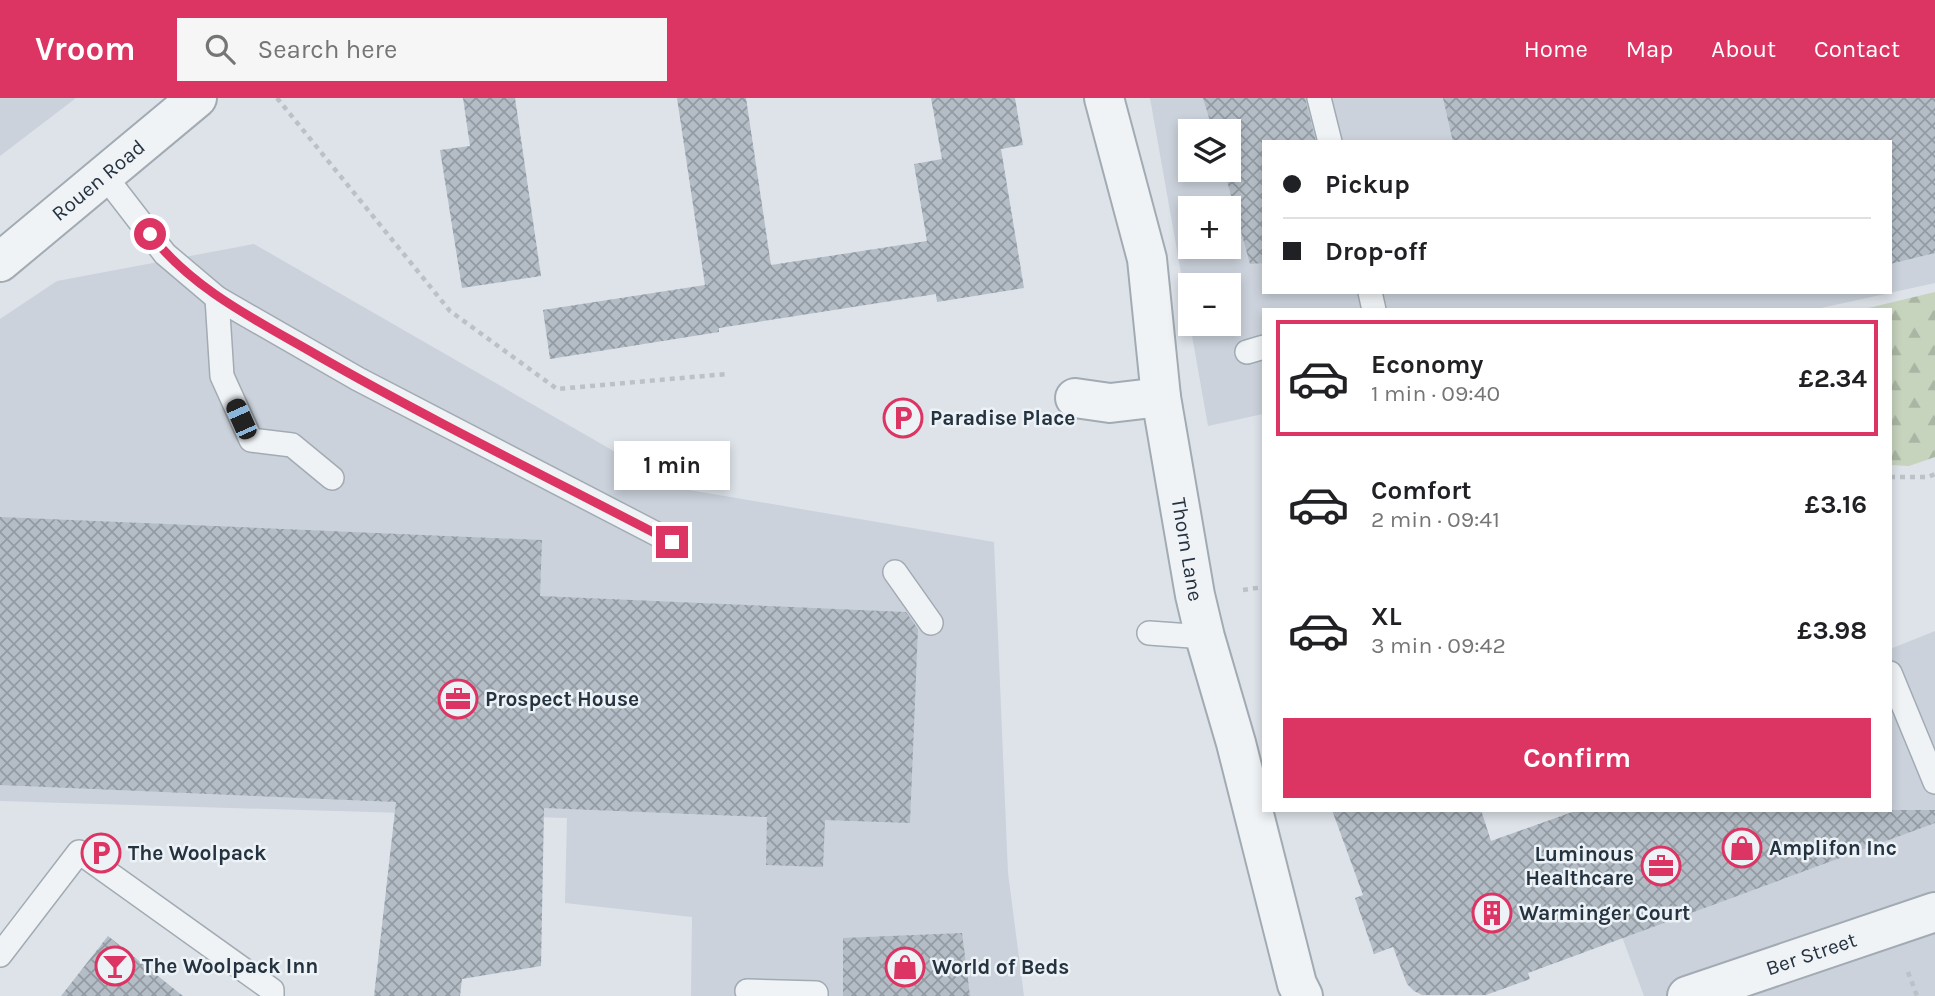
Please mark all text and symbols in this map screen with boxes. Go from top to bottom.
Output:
search box [177,18,667,81]
text: Vroom [35,30,135,68]
icon: search [201,30,239,68]
text: Search here [257,34,397,65]
text: Home [1524,35,1588,63]
text: Map [1626,35,1673,63]
text: About [1711,35,1776,63]
text: Contact [1814,35,1900,63]
map controls [1178,119,1241,336]
button: layers [1178,119,1241,182]
street label: Rouen Road [47,134,150,226]
text: Pickup [1325,169,1410,200]
button: + [1178,196,1241,259]
route start [134,218,166,250]
text: Drop-off [1325,236,1427,267]
button: − [1178,273,1241,336]
icon: car [1287,347,1350,410]
text: Economy [1371,349,1483,380]
text: £2.34 [1798,363,1867,394]
text: 1 min · 09:40 [1371,380,1500,407]
car [223,396,260,442]
parking icon: Paradise Place [882,397,924,439]
place label: Paradise Place [930,406,1075,430]
callout: 1 min [614,440,730,490]
text: 1 min [643,452,701,479]
icon: car [1287,473,1350,536]
text: Comfort [1371,475,1472,506]
text: £3.16 [1805,489,1867,520]
street label: Thorn Lane [1166,496,1208,604]
text: 2 min · 09:41 [1371,506,1500,533]
route end [656,526,688,558]
icon: car [1287,599,1350,662]
text: XL [1371,601,1402,632]
text: £3.98 [1797,615,1867,646]
text: 3 min · 09:42 [1371,632,1506,659]
office icon: Prospect House [437,678,479,720]
place label: Prospect House [485,687,639,711]
button: Confirm [1283,718,1871,798]
shop icon: Amplifon Inc [1721,827,1763,869]
parking icon: The Woolpack [80,832,122,874]
place label: Amplifon Inc [1769,836,1897,860]
place label: The Woolpack [128,841,267,865]
place label: Luminous Healthcare [1525,842,1634,890]
office icon: Luminous Healthcare [1640,845,1682,887]
building icon: Warminger Court [1471,892,1513,934]
place label: Warminger Court [1519,901,1690,925]
street label: Ber Street [1763,927,1860,980]
bar icon: The Woolpack Inn [94,945,136,987]
shop icon: World of Beds [884,946,926,988]
place label: The Woolpack Inn [142,954,318,978]
place label: World of Beds [932,955,1069,979]

